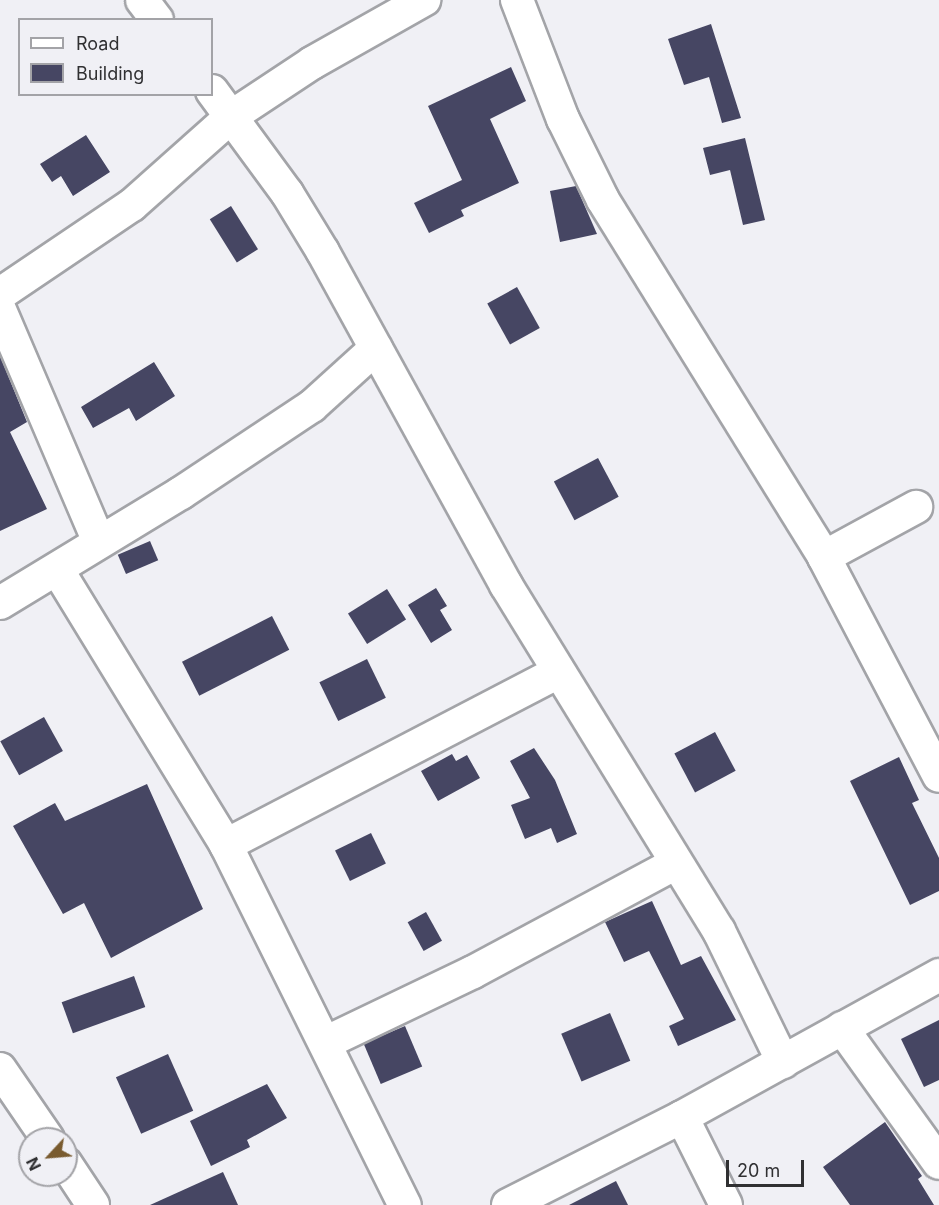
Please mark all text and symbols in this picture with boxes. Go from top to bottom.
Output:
legend [18,18,213,96]
text: Road [76,33,119,54]
text: Building [76,63,144,84]
north arrow [18,1127,78,1187]
scale bar [729,1148,807,1186]
text: N [22,1154,45,1174]
text: 20 m [737,1160,780,1181]

